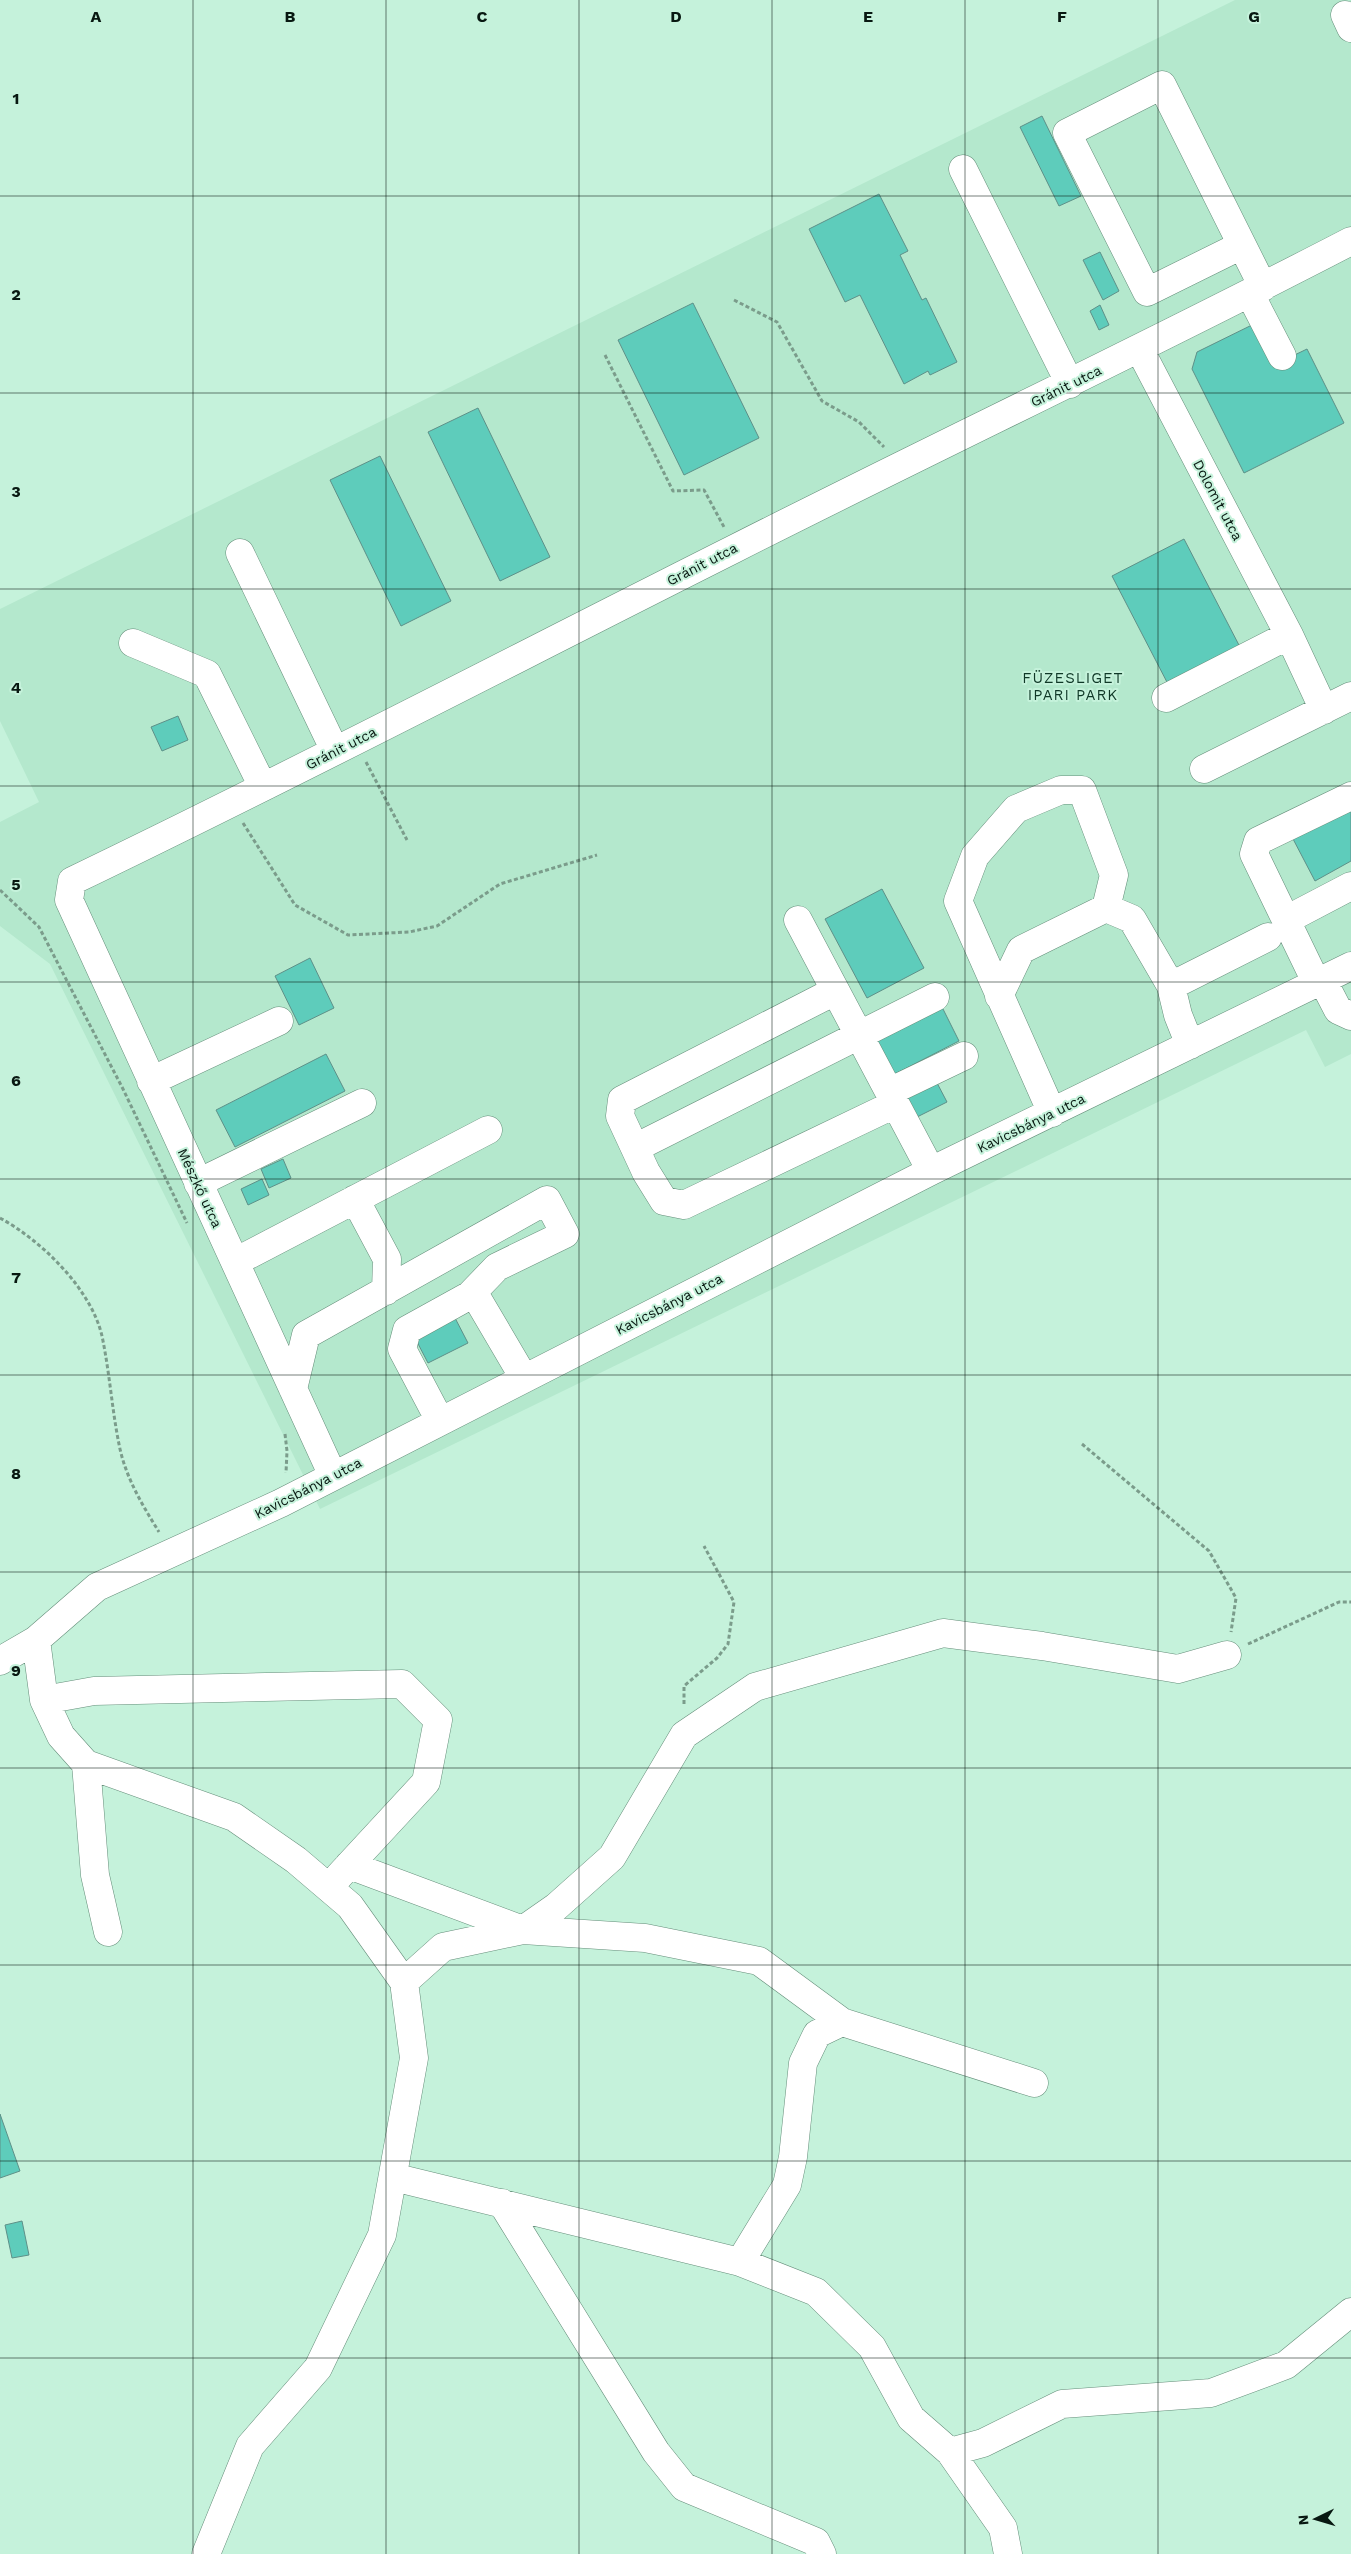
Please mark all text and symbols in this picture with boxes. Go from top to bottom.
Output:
text: A [91,7,102,26]
text: B [285,7,296,26]
text: C [477,7,488,26]
text: D [670,7,682,26]
text: E [863,7,873,26]
text: F [1057,7,1067,26]
text: G [1248,7,1260,26]
text: 1 [13,89,19,108]
text: 2 [11,285,21,304]
street label: Gránit utca [1028,362,1104,410]
street label: Dolomit utca [1190,457,1246,543]
text: 3 [11,482,21,501]
street label: Gránit utca [664,539,740,589]
district label: FÜZESLIGET IPARI PARK [1022,669,1124,704]
text: 4 [11,678,21,697]
street label: Gránit utca [303,723,379,773]
text: 5 [11,875,21,894]
text: 6 [11,1071,21,1090]
street label: Kavicsbánya utca [975,1090,1087,1156]
street label: Mészkő utca [175,1146,225,1230]
text: 7 [11,1268,21,1287]
street label: Kavicsbánya utca [613,1270,725,1338]
street label: Kavicsbánya utca [252,1454,364,1522]
text: 8 [11,1464,21,1483]
text: 9 [11,1661,21,1680]
north arrow [1291,2494,1341,2544]
text: N [1295,2514,1311,2526]

